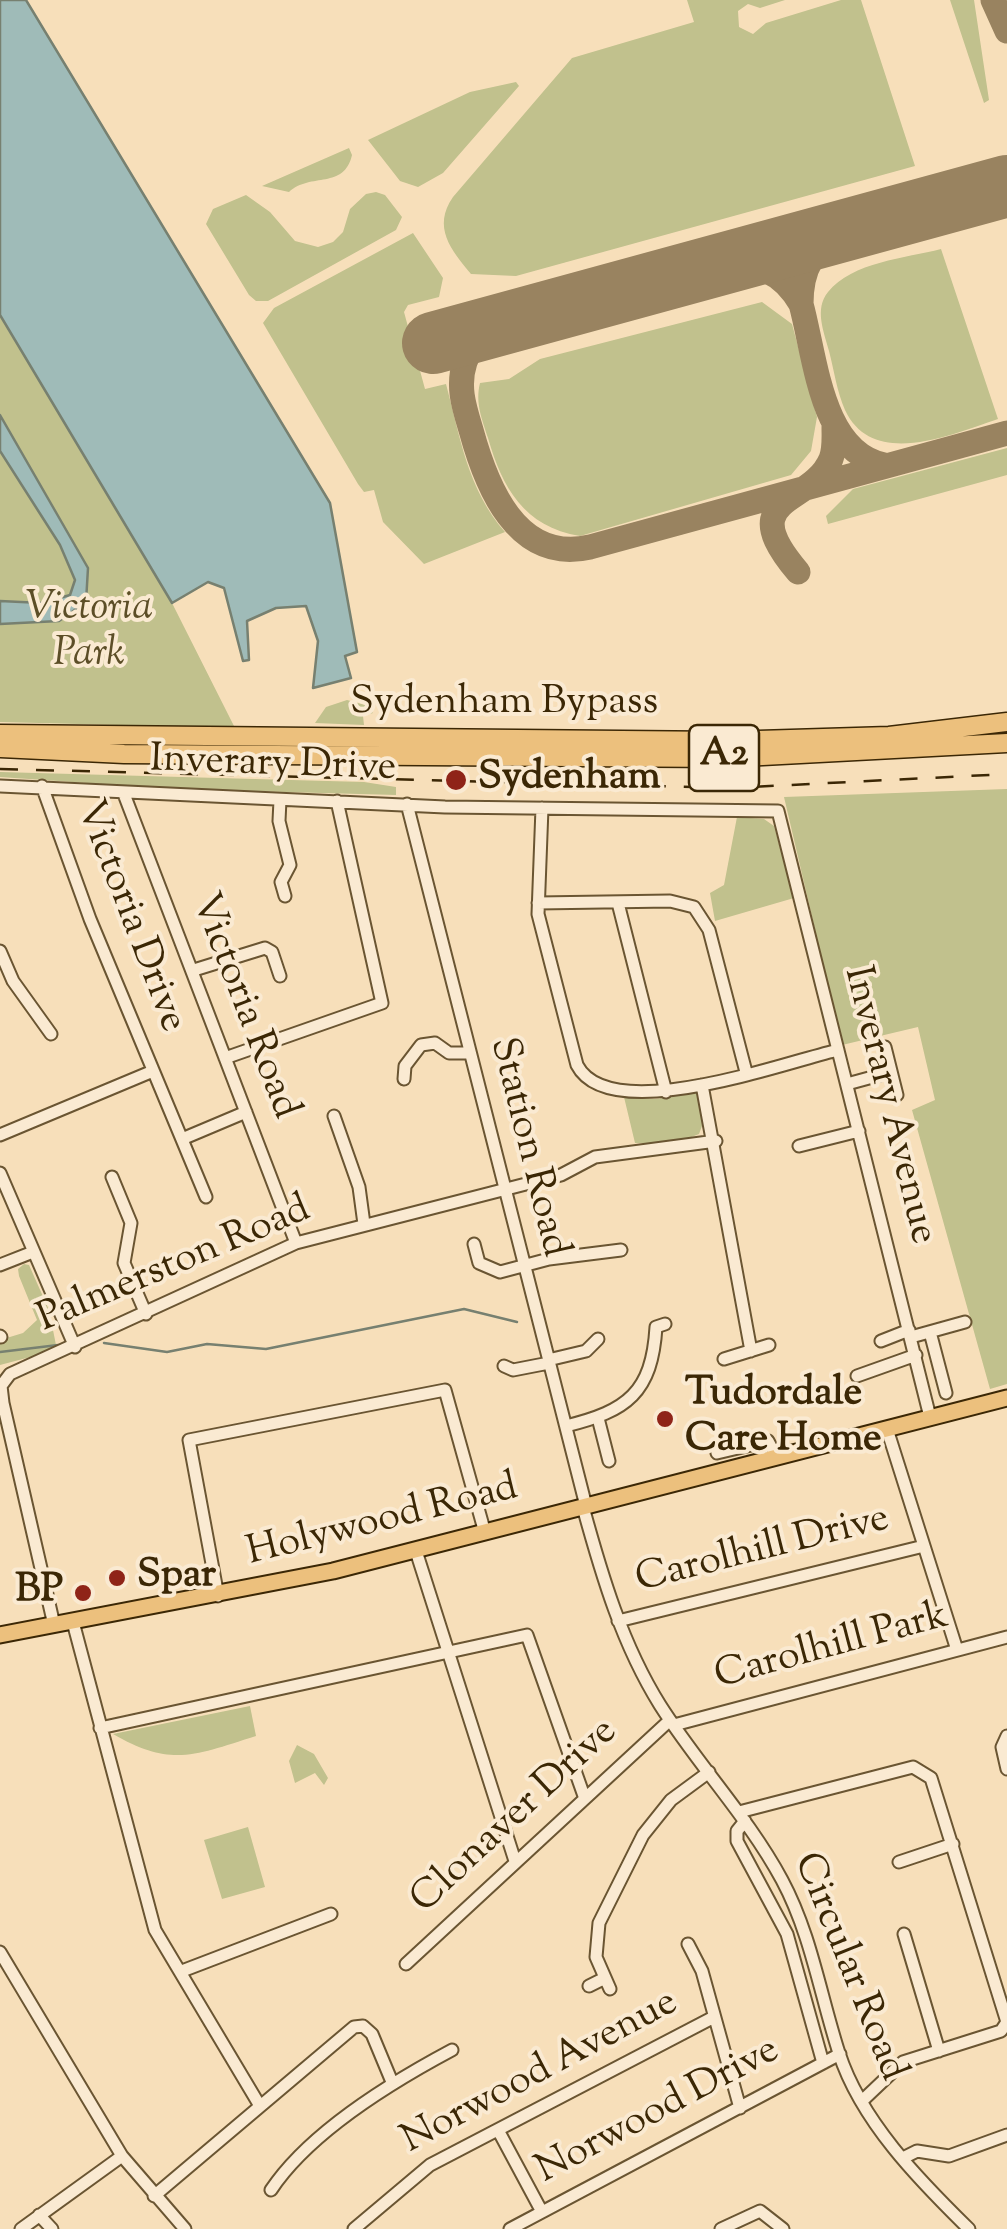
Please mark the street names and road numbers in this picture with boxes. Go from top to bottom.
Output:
street label: Sydenham Bypass [350,681,658,729]
road number: A2 [689,725,759,791]
street label: Inverary Drive [149,739,397,795]
street label: Victoria Drive [62,794,194,1040]
street label: Victoria Road [177,887,307,1127]
street label: Inverary Avenue [829,962,945,1250]
street label: Station Road [476,1033,576,1263]
street label: Palmerston Road [32,1188,318,1346]
street label: Holywood Road [243,1466,523,1580]
street label: Carolhill Drive [631,1497,895,1607]
street label: Carolhill Park [710,1595,954,1703]
street label: Clonaver Drive [403,1710,629,1926]
street label: Circular Road [780,1847,914,2089]
street label: Norwood Avenue [395,1981,687,2167]
street label: Norwood Drive [529,2029,789,2197]

